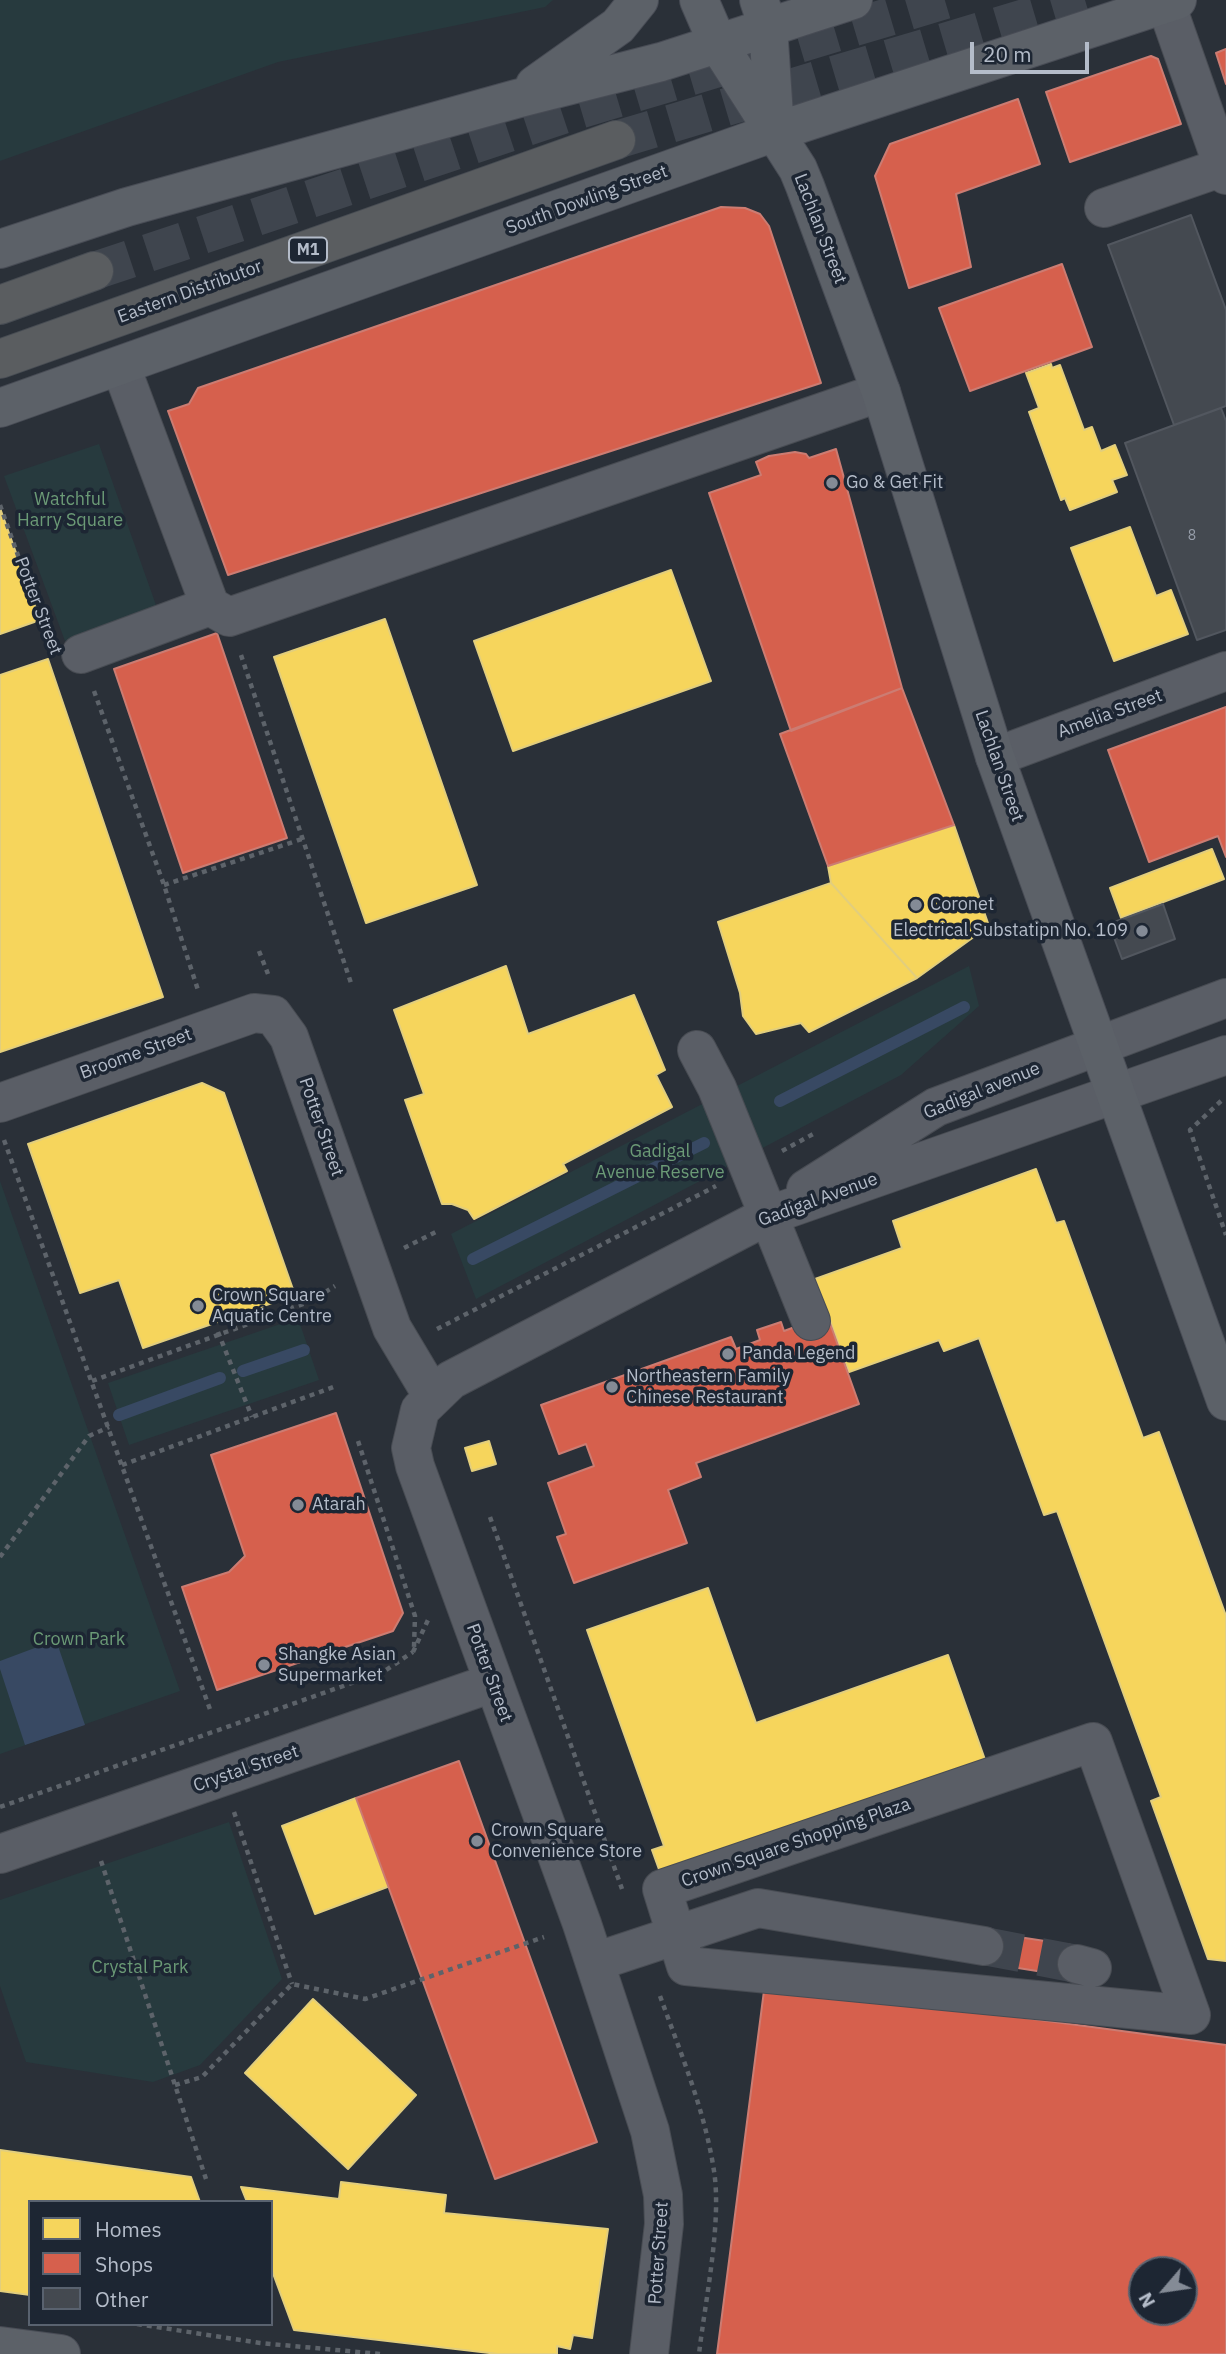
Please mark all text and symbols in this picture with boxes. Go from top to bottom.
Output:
scale bar [974,28,1093,72]
text: 20 m [983,40,1032,68]
street label: South Dowling Street [503,161,671,239]
street label: Lachlan Street [789,171,851,287]
road number: M1 [289,238,327,262]
street label: Eastern Distributor [115,256,265,328]
place label: Go & Get Fit [846,472,943,494]
marker: Go & Get Fit [824,475,840,491]
park label: Watchful Harry Square [17,489,123,532]
house number: 8 [1188,528,1196,544]
street label: Potter Street [9,554,67,658]
street label: Amelia Street [1055,685,1165,743]
street label: Lachlan Street [970,708,1028,824]
place label: Coronet [930,894,994,916]
marker: Coronet [908,897,924,913]
place label: Electrical Substatipn No. 109 [893,920,1128,942]
marker: Electrical Substatipn No. 109 [1134,923,1150,939]
street label: Broome Street [77,1024,195,1084]
street label: Gadigal avenue [921,1058,1043,1124]
street label: Potter Street [294,1075,348,1179]
park label: Gadigal Avenue Reserve [595,1141,725,1184]
street label: Gadigal Avenue [755,1168,881,1232]
place label: Crown Square Aquatic Centre [212,1285,332,1328]
marker: Crown Square Aquatic Centre [190,1298,206,1314]
place label: Panda Legend [742,1343,856,1365]
marker: Panda Legend [720,1346,736,1362]
place label: Northeastern Family Chinese Restaurant [626,1366,790,1408]
marker: Northeastern Family Chinese Restaurant [604,1379,620,1395]
place label: Atarah [312,1494,366,1516]
marker: Atarah [290,1497,306,1513]
street label: Potter Street [461,1621,517,1725]
park label: Crown Park [33,1629,125,1651]
place label: Shangke Asian Supermarket [278,1644,396,1686]
marker: Shangke Asian Supermarket [256,1657,272,1673]
street label: Crystal Street [190,1741,302,1797]
street label: Crown Square Shopping Plaza [679,1794,913,1892]
place label: Crown Square Convenience Store [491,1820,642,1862]
marker: Crown Square Convenience Store [469,1833,485,1849]
park label: Crystal Park [91,1957,189,1979]
legend [28,2200,273,2326]
street label: Potter Street [645,2201,673,2305]
text: Homes [95,2215,162,2243]
text: Shops [95,2250,153,2278]
north arrow [1128,2256,1198,2326]
text: Other [95,2285,148,2313]
text: N [1133,2288,1160,2312]

